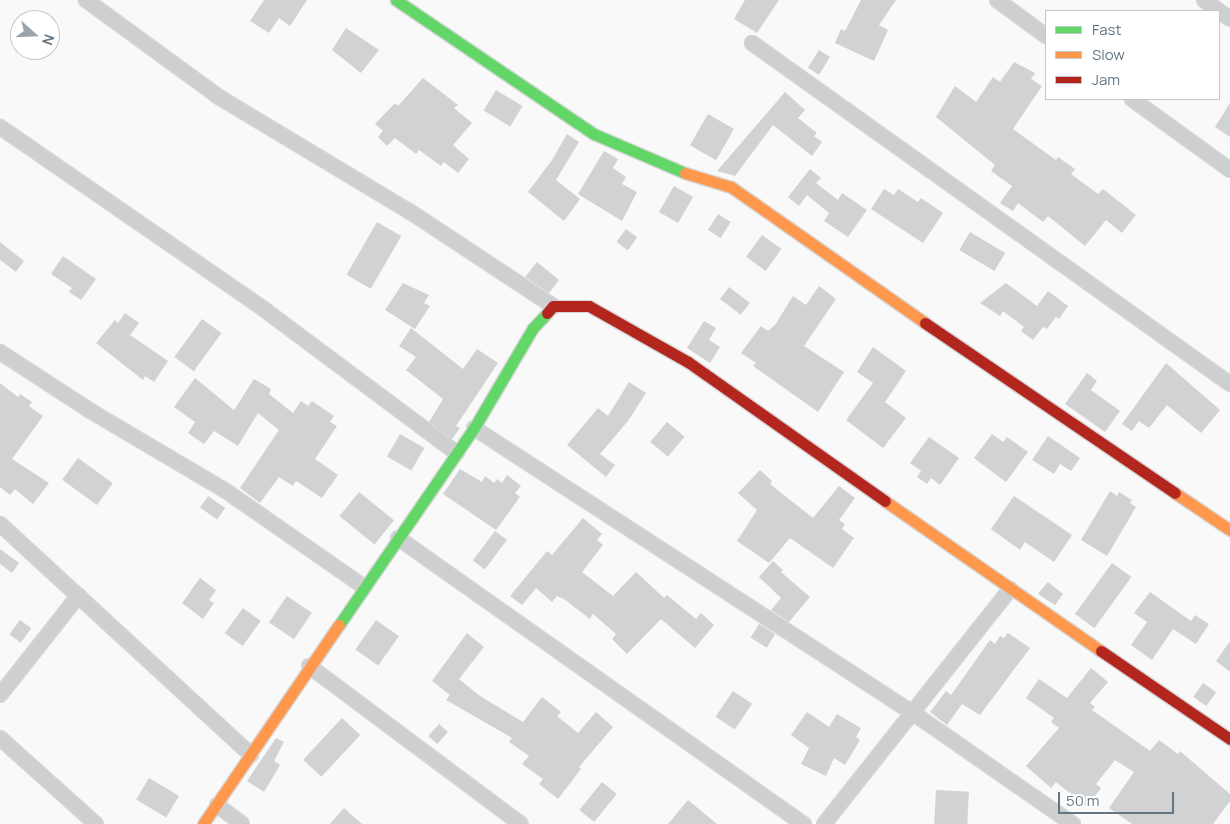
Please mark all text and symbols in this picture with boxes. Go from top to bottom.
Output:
north arrow [10,10,60,60]
legend [1045,10,1220,100]
text: Fast [1092,19,1121,40]
text: N [38,32,59,48]
text: Slow [1092,44,1125,65]
text: Jam [1092,69,1120,90]
scale bar [1060,782,1176,814]
text: 50 m [1066,790,1100,811]

